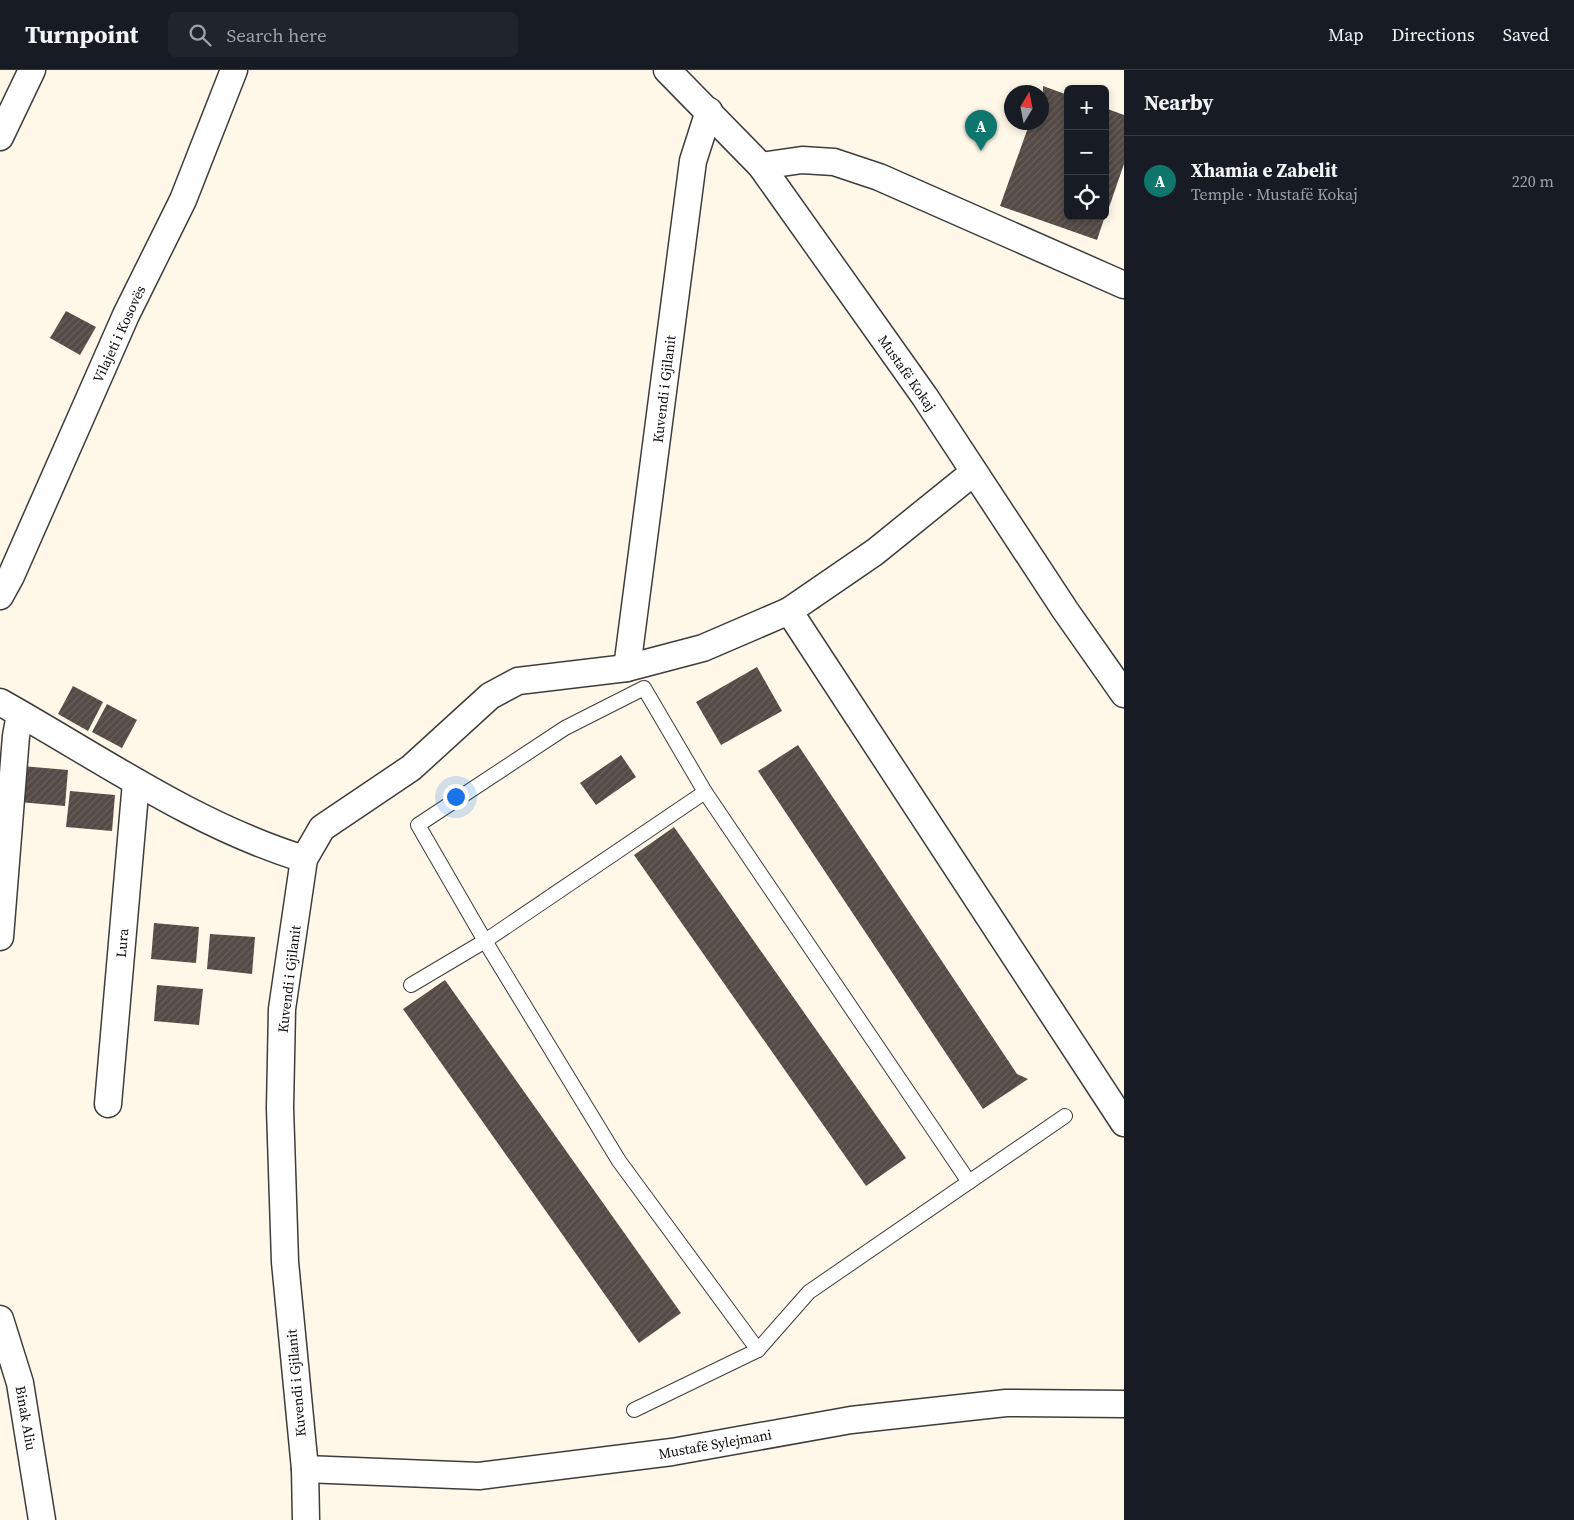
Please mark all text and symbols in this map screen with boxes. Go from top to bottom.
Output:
search box [168,12,518,57]
text: Turnpoint [25,18,138,51]
icon: search [186,21,214,49]
text: Search here [226,22,327,48]
text: Map [1328,22,1364,47]
text: Directions [1392,22,1475,47]
text: Saved [1503,22,1549,47]
north arrow [1004,85,1049,130]
map controls [1064,85,1109,220]
button: + [1064,85,1109,130]
text: Nearby [1144,88,1214,117]
pin: A [965,110,997,151]
button: − [1064,130,1109,175]
text: Xhamia e Zabelit [1191,157,1337,183]
text: A [1155,170,1165,192]
text: 220 m [1512,170,1554,192]
button: locate [1064,175,1109,220]
text: Temple · Mustafë Kokaj [1191,183,1358,205]
street label: Vilajeti i Kosovës [88,282,150,386]
street label: Mustafë Kokaj [873,331,941,415]
street label: Kuvendi i Gjilanit [647,334,681,444]
your location [443,784,469,810]
street label: Kuvendi i Gjilanit [272,924,306,1034]
street label: Lura [111,927,133,958]
street label: Kuvendi i Gjilanit [281,1328,311,1438]
street label: Binak Aliu [10,1384,42,1452]
street label: Mustafë Sylejmani [657,1424,773,1464]

